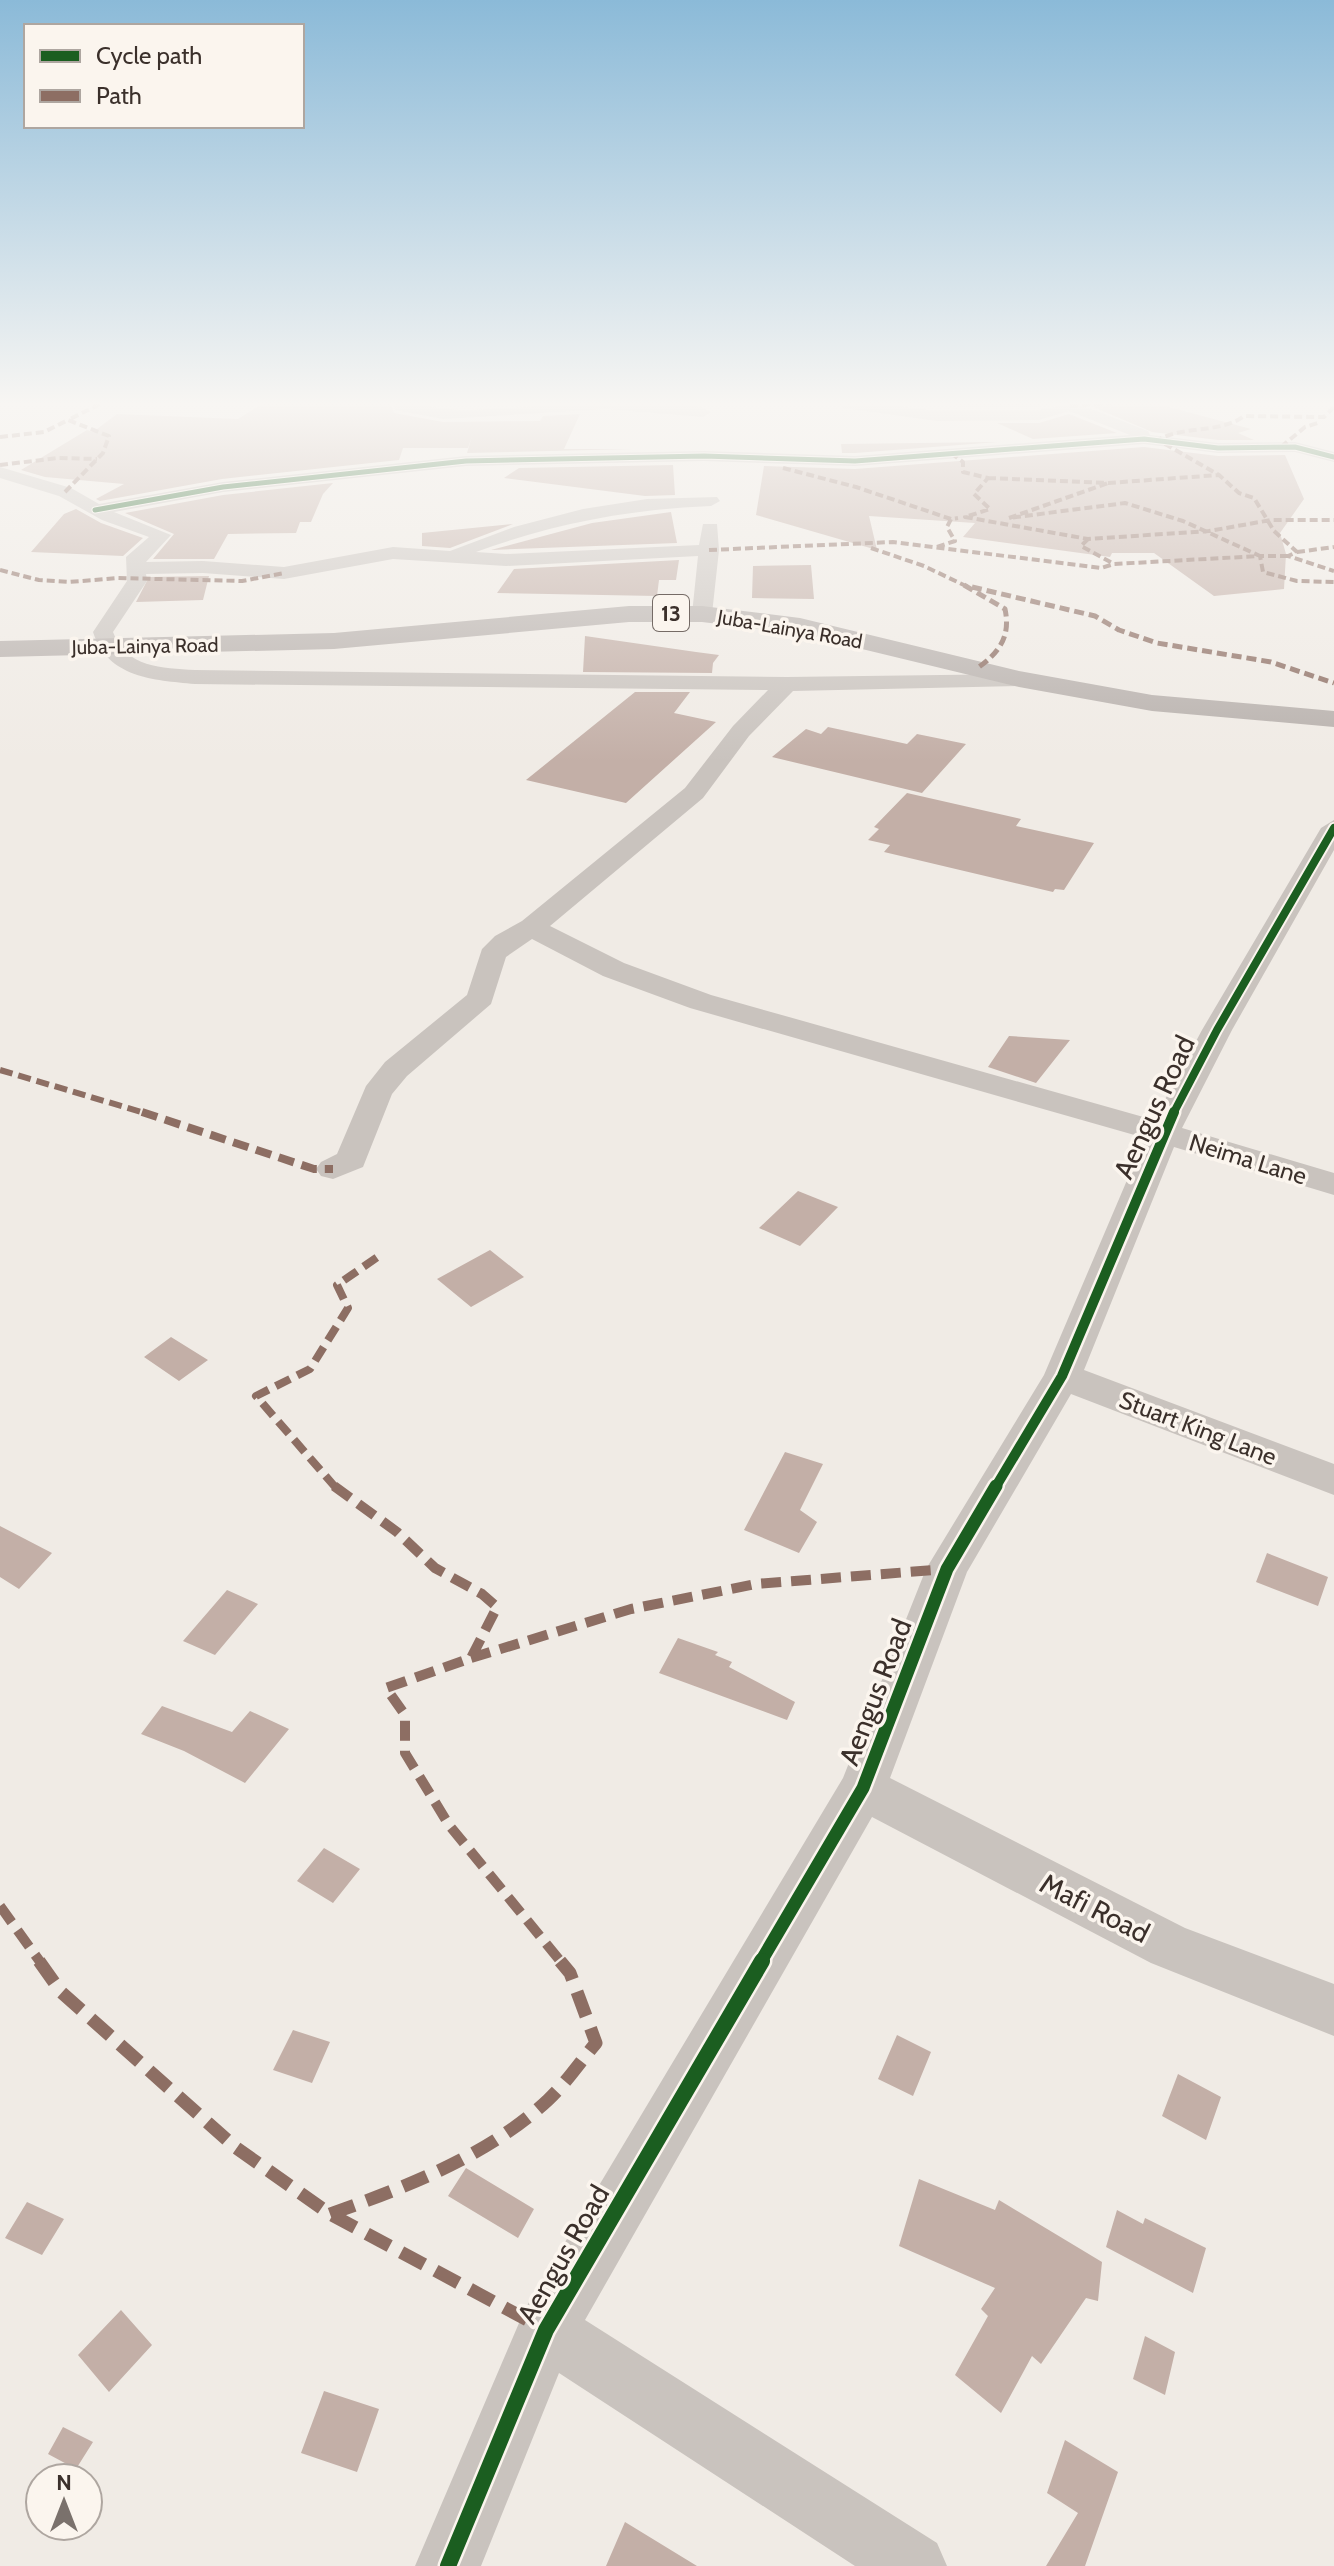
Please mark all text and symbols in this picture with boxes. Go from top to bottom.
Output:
legend [24,24,304,128]
text: Cycle path [96,41,202,70]
text: Path [96,81,142,110]
road number: 13 [653,595,689,631]
street label: Juba-Lainya Road [715,604,864,654]
street label: Juba-Lainya Road [70,633,219,659]
street label: Aengus Road [1106,1030,1202,1184]
street label: Neima Lane [1186,1127,1310,1191]
street label: Stuart King Lane [1115,1385,1281,1471]
street label: Aengus Road [832,1614,918,1770]
street label: Mafi Road [1035,1866,1155,1950]
street label: Aengus Road [510,2179,616,2329]
north arrow [24,2462,104,2542]
text: N [56,2469,72,2496]

